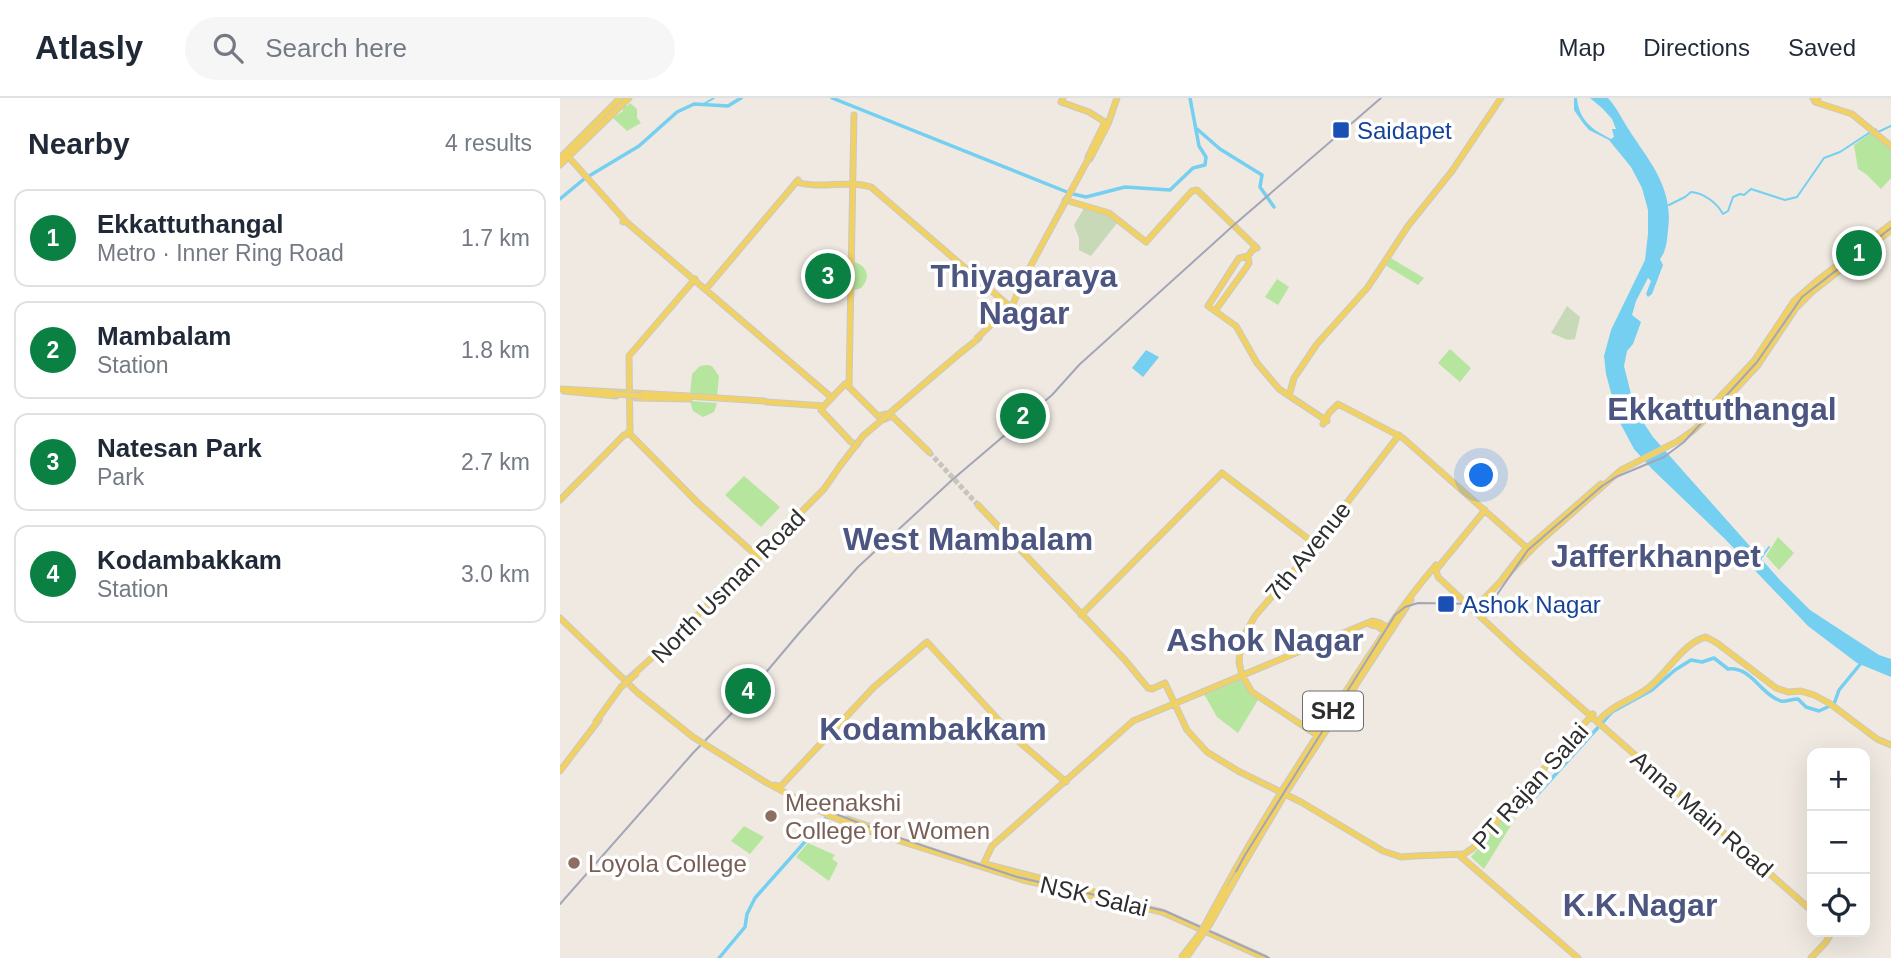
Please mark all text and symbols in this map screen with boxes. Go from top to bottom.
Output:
search box [185,17,675,80]
text: Atlasly [35,29,143,66]
icon: search [209,29,247,67]
text: Search here [265,33,407,63]
text: Map [1559,34,1605,61]
text: Directions [1643,34,1750,61]
text: Saved [1788,34,1856,61]
place label: Saidapet [1357,117,1452,144]
marker: Saidapet [1331,120,1351,140]
text: Nearby [28,127,130,160]
text: 4 results [445,130,532,156]
text: Ekkattuthangal [97,209,283,239]
text: 1 [47,225,59,251]
text: 1.7 km [461,225,530,251]
pin: 1 [1836,227,1882,279]
text: Metro · Inner Ring Road [97,240,344,266]
pin: 3 [805,250,851,302]
district label: Thiyagaraya Nagar [931,258,1118,331]
text: Mambalam [97,321,231,351]
text: 2 [47,337,59,363]
text: 1.8 km [461,337,530,363]
text: Station [97,352,169,378]
pin: 2 [1000,390,1046,442]
district label: Ekkattuthangal [1607,391,1837,427]
text: Natesan Park [97,433,262,463]
text: 3 [47,449,59,475]
text: 2.7 km [461,449,530,475]
your location [1464,458,1498,492]
text: Park [97,464,144,490]
street label: 7th Avenue [1260,496,1356,606]
street label: North Usman Road [646,504,810,668]
district label: West Mambalam [843,521,1093,557]
district label: Jafferkhanpet [1551,538,1761,574]
text: Kodambakkam [97,545,282,575]
text: 4 [47,561,59,587]
text: 3.0 km [461,561,530,587]
text: Station [97,576,169,602]
place label: Ashok Nagar [1462,591,1601,618]
marker: Ashok Nagar [1436,594,1456,614]
district label: Ashok Nagar [1166,622,1364,658]
pin: 4 [725,665,771,717]
road number: SH2 [1303,692,1363,730]
district label: Kodambakkam [819,711,1047,747]
street label: PT Rajan Salai [1467,718,1593,854]
street label: Anna Main Road [1626,745,1778,883]
map controls [1807,748,1870,937]
button: + [1807,748,1870,811]
place label: Meenakshi College for Women [785,789,990,844]
marker: Meenakshi College for Women [763,808,779,824]
button: − [1807,811,1870,874]
place label: Loyola College [588,850,747,877]
marker: Loyola College [566,855,582,871]
street label: NSK Salai [1038,871,1150,921]
button: locate [1807,874,1870,937]
district label: K.K.Nagar [1563,887,1717,923]

